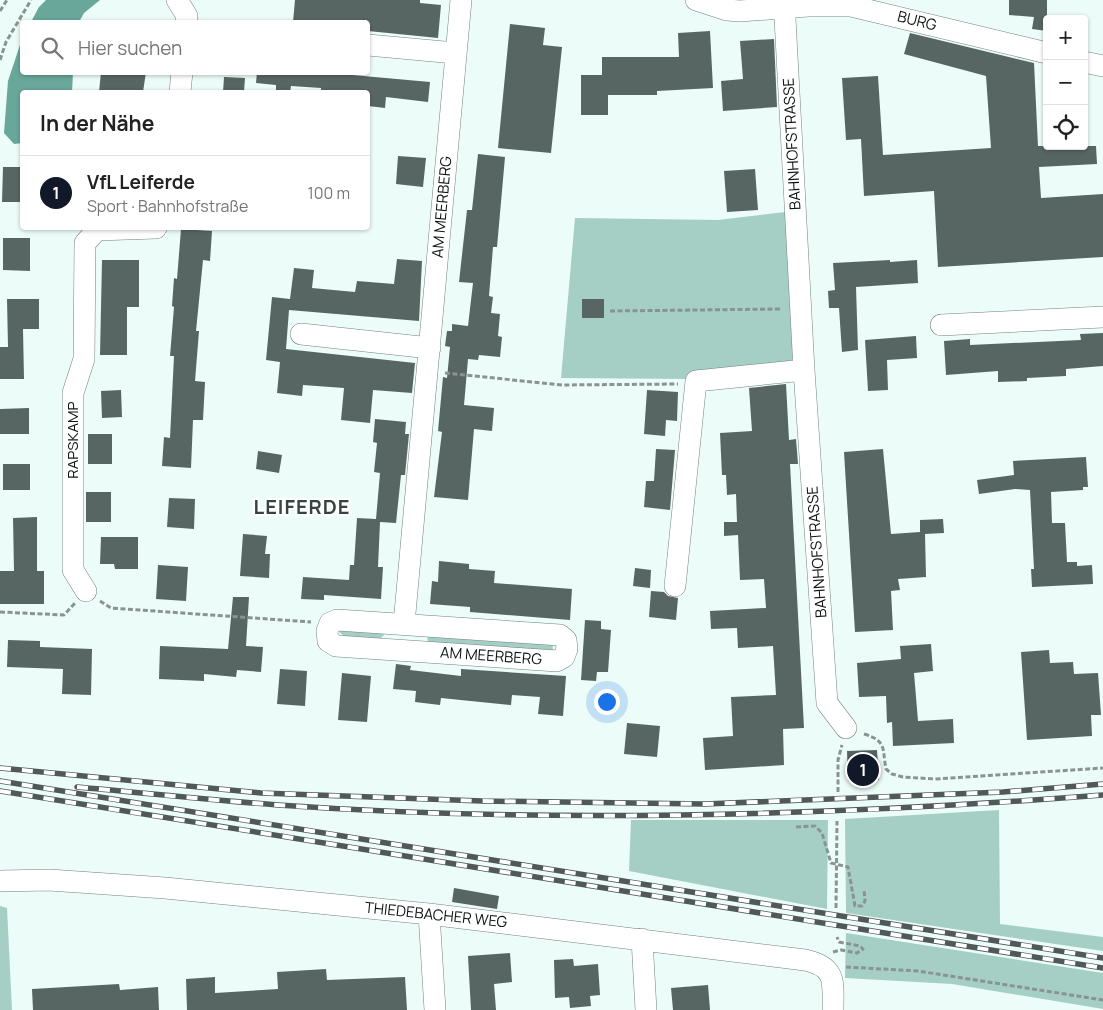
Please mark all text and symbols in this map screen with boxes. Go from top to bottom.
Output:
street label: BURG [895,6,939,36]
map controls [1043,15,1088,150]
button: + [1043,15,1088,60]
search box [20,20,370,75]
icon: search [38,34,66,62]
text: Hier suchen [78,35,182,61]
button: − [1043,60,1088,105]
street label: BAHNHOFSTRASSE [778,78,805,211]
button: locate [1043,105,1088,150]
text: In der Nähe [40,109,154,137]
street label: AM MEERBERG [427,155,456,259]
text: VfL Leiferde [87,169,195,195]
text: 1 [52,182,60,204]
text: 100 m [307,182,350,204]
text: Sport · Bahnhofstraße [87,195,248,217]
street label: RAPSKAMP [62,401,83,479]
street label: BAHNHOFSTRASSE [801,485,832,619]
district label: LEIFERDE [253,493,351,520]
street label: AM MEERBERG [439,641,543,670]
your location [594,689,620,715]
pin: 1 [847,751,879,789]
street label: THIEDEBACHER WEG [364,897,509,932]

